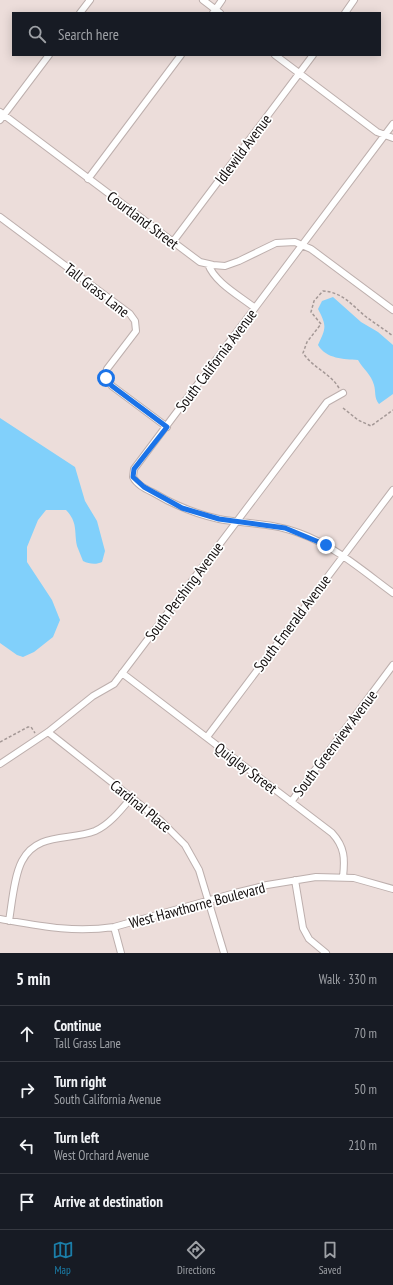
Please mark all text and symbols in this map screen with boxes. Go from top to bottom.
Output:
search box [12,12,381,56]
icon: search [26,23,48,45]
text: Search here [58,25,119,44]
street label: Idlewild Avenue [211,110,275,188]
street label: Courtland Street [103,187,183,253]
street label: Tall Grass Lane [61,259,133,321]
street label: South California Avenue [171,305,261,415]
route start [97,369,115,387]
route end [317,536,335,554]
street label: South Pershing Avenue [141,538,227,644]
street label: South Emerald Avenue [249,571,335,675]
street label: South Greenview Avenue [289,686,381,800]
street label: Quigley Street [211,738,281,798]
street label: Cardinal Place [107,776,175,836]
street label: West Hawthorne Boulevard [127,878,267,932]
text: 5 min [16,968,50,990]
text: Walk · 330 m [319,971,377,988]
text: Continue [54,1016,101,1035]
icon: ahead [16,1023,38,1045]
text: 70 m [354,1025,377,1042]
text: Tall Grass Lane [54,1035,121,1052]
text: Turn right [54,1072,106,1091]
icon: right [16,1079,38,1101]
text: 50 m [354,1081,377,1098]
text: South California Avenue [54,1091,161,1108]
text: Turn left [54,1128,99,1147]
icon: left [16,1135,38,1157]
text: 210 m [348,1137,377,1154]
text: West Orchard Avenue [54,1147,149,1164]
icon: arrive [16,1191,38,1213]
text: Arrive at destination [54,1192,163,1211]
tab: Map [52,1239,74,1277]
tab: Directions [177,1239,215,1277]
tab: Saved [319,1239,341,1277]

